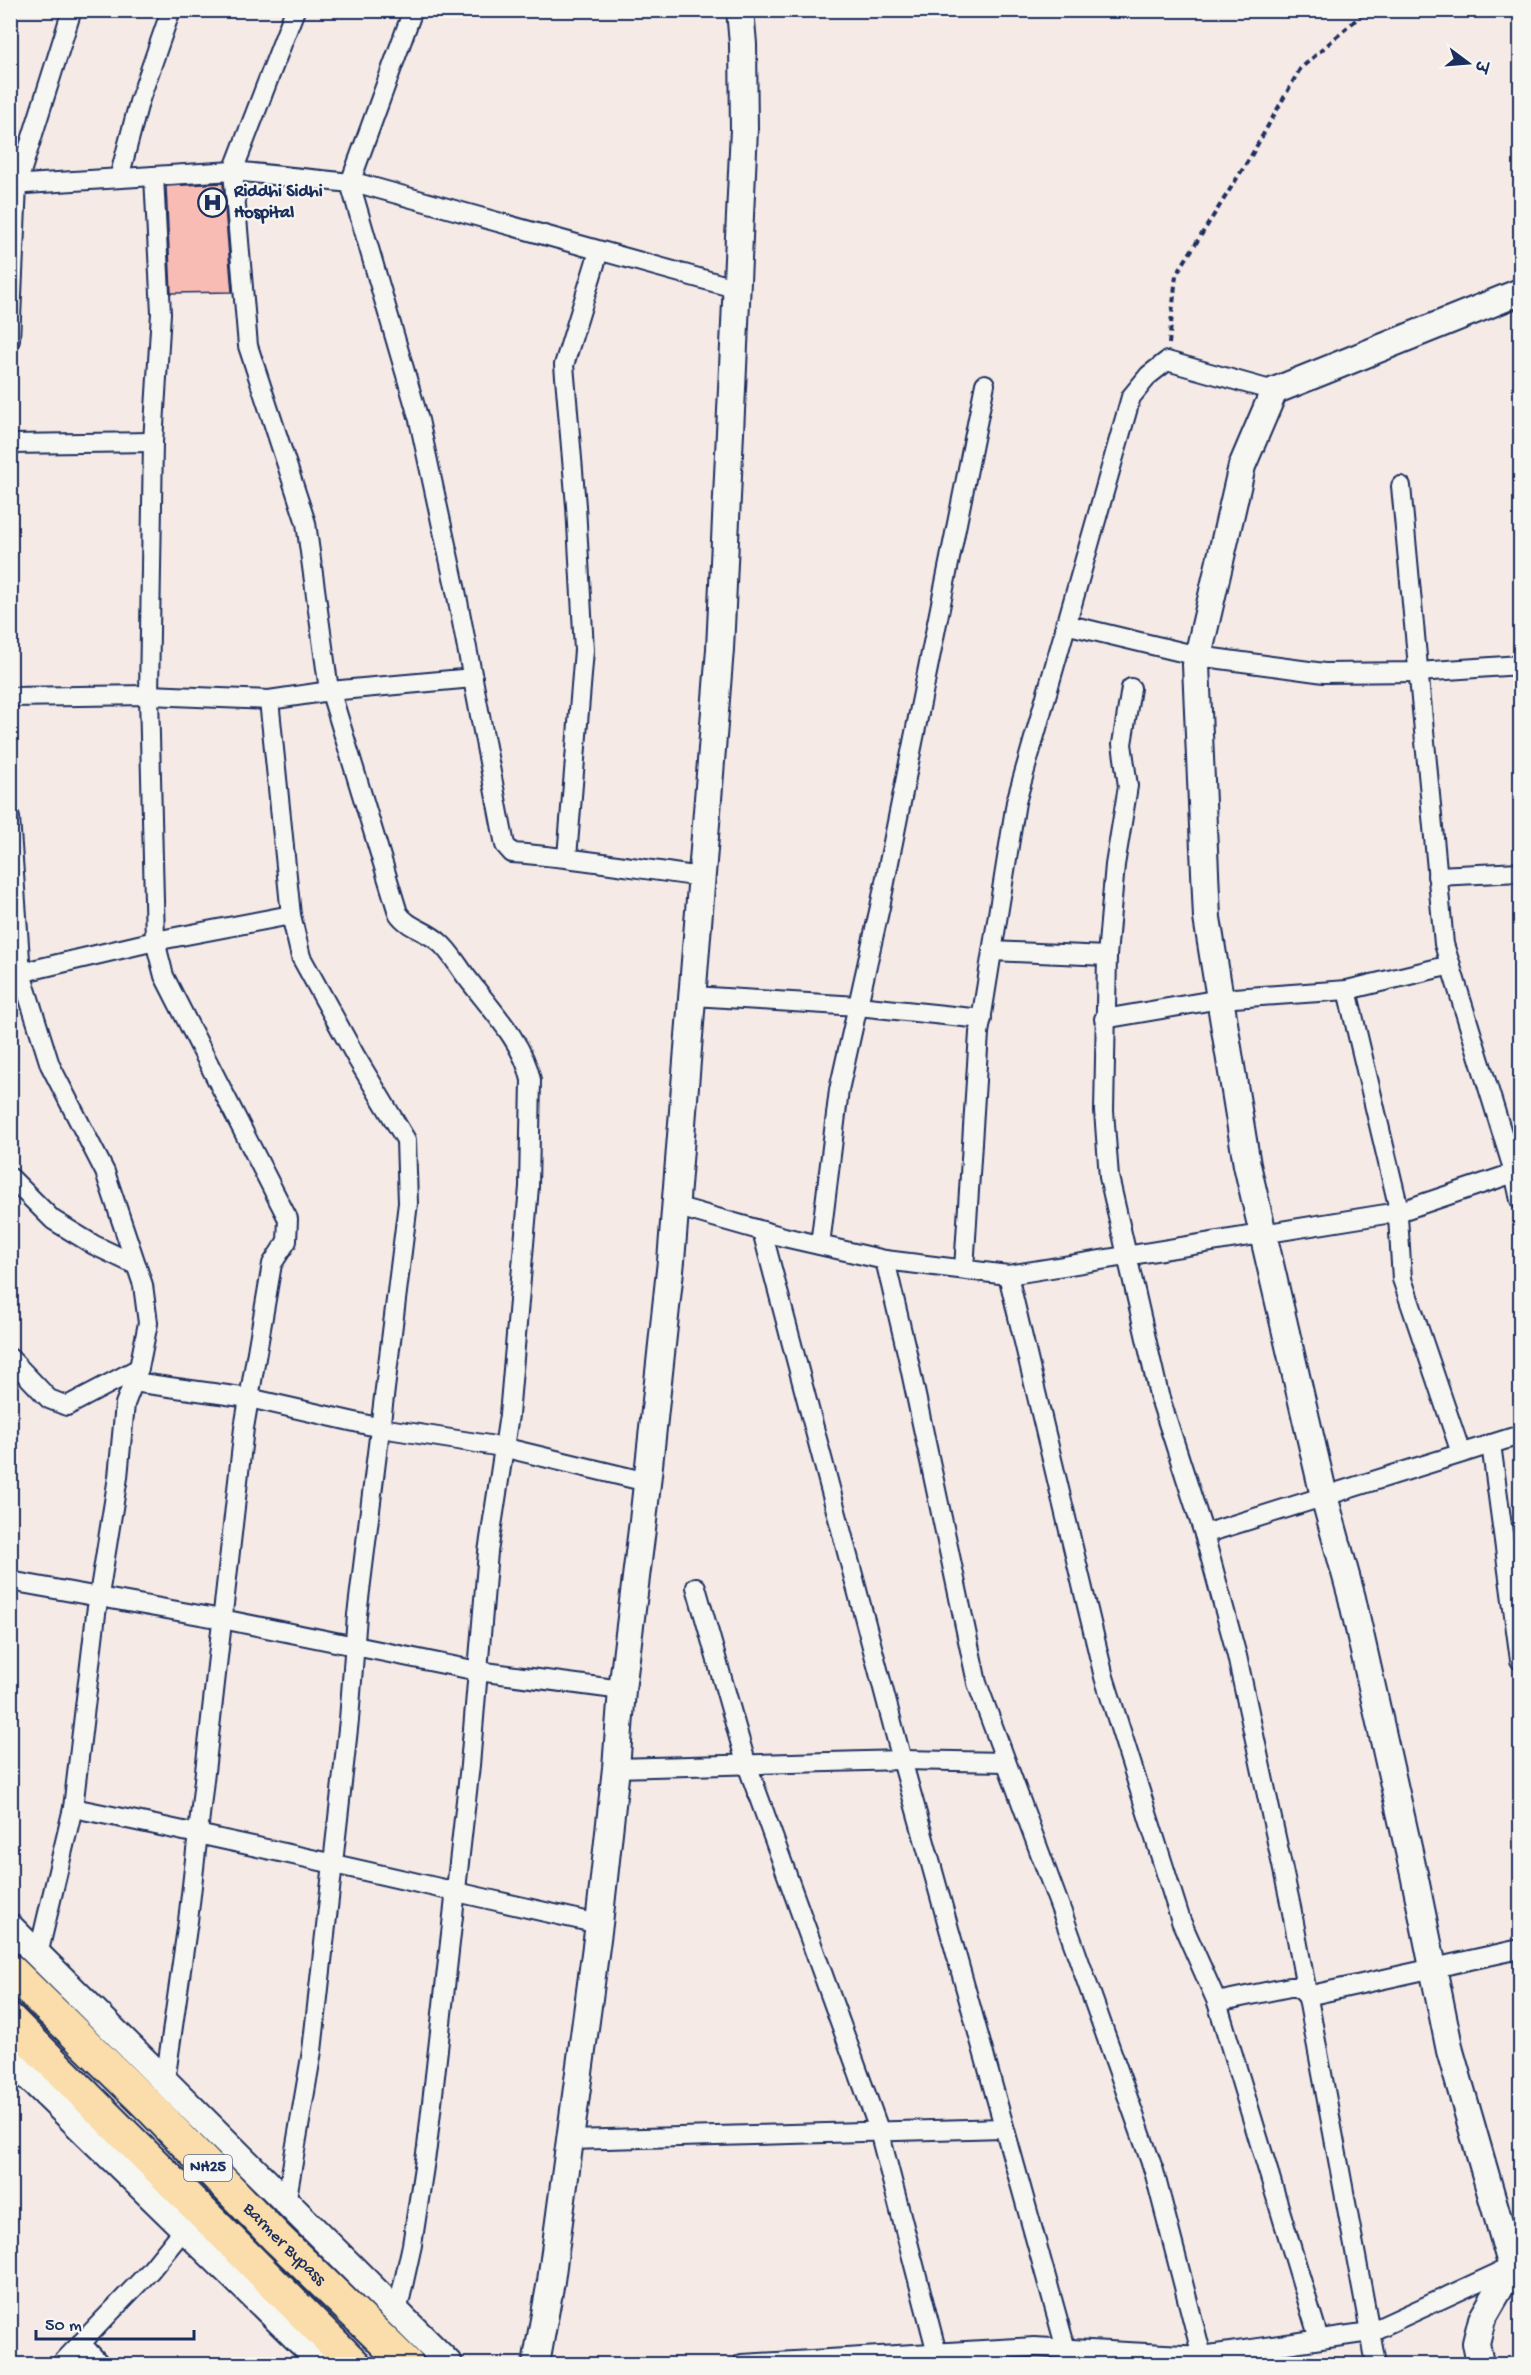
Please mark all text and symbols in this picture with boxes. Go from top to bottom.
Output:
north arrow [1438,33,1498,93]
text: उ [1468,57,1490,75]
place label: Riddhi Sidhi Hospital [233,182,323,224]
hospital icon: Riddhi Sidhi Hospital [197,186,229,218]
road number: NH25 [184,2155,232,2181]
street label: Barmer Bypass [238,2198,331,2291]
scale bar [36,2303,194,2341]
text: 50 m [45,2316,82,2337]

